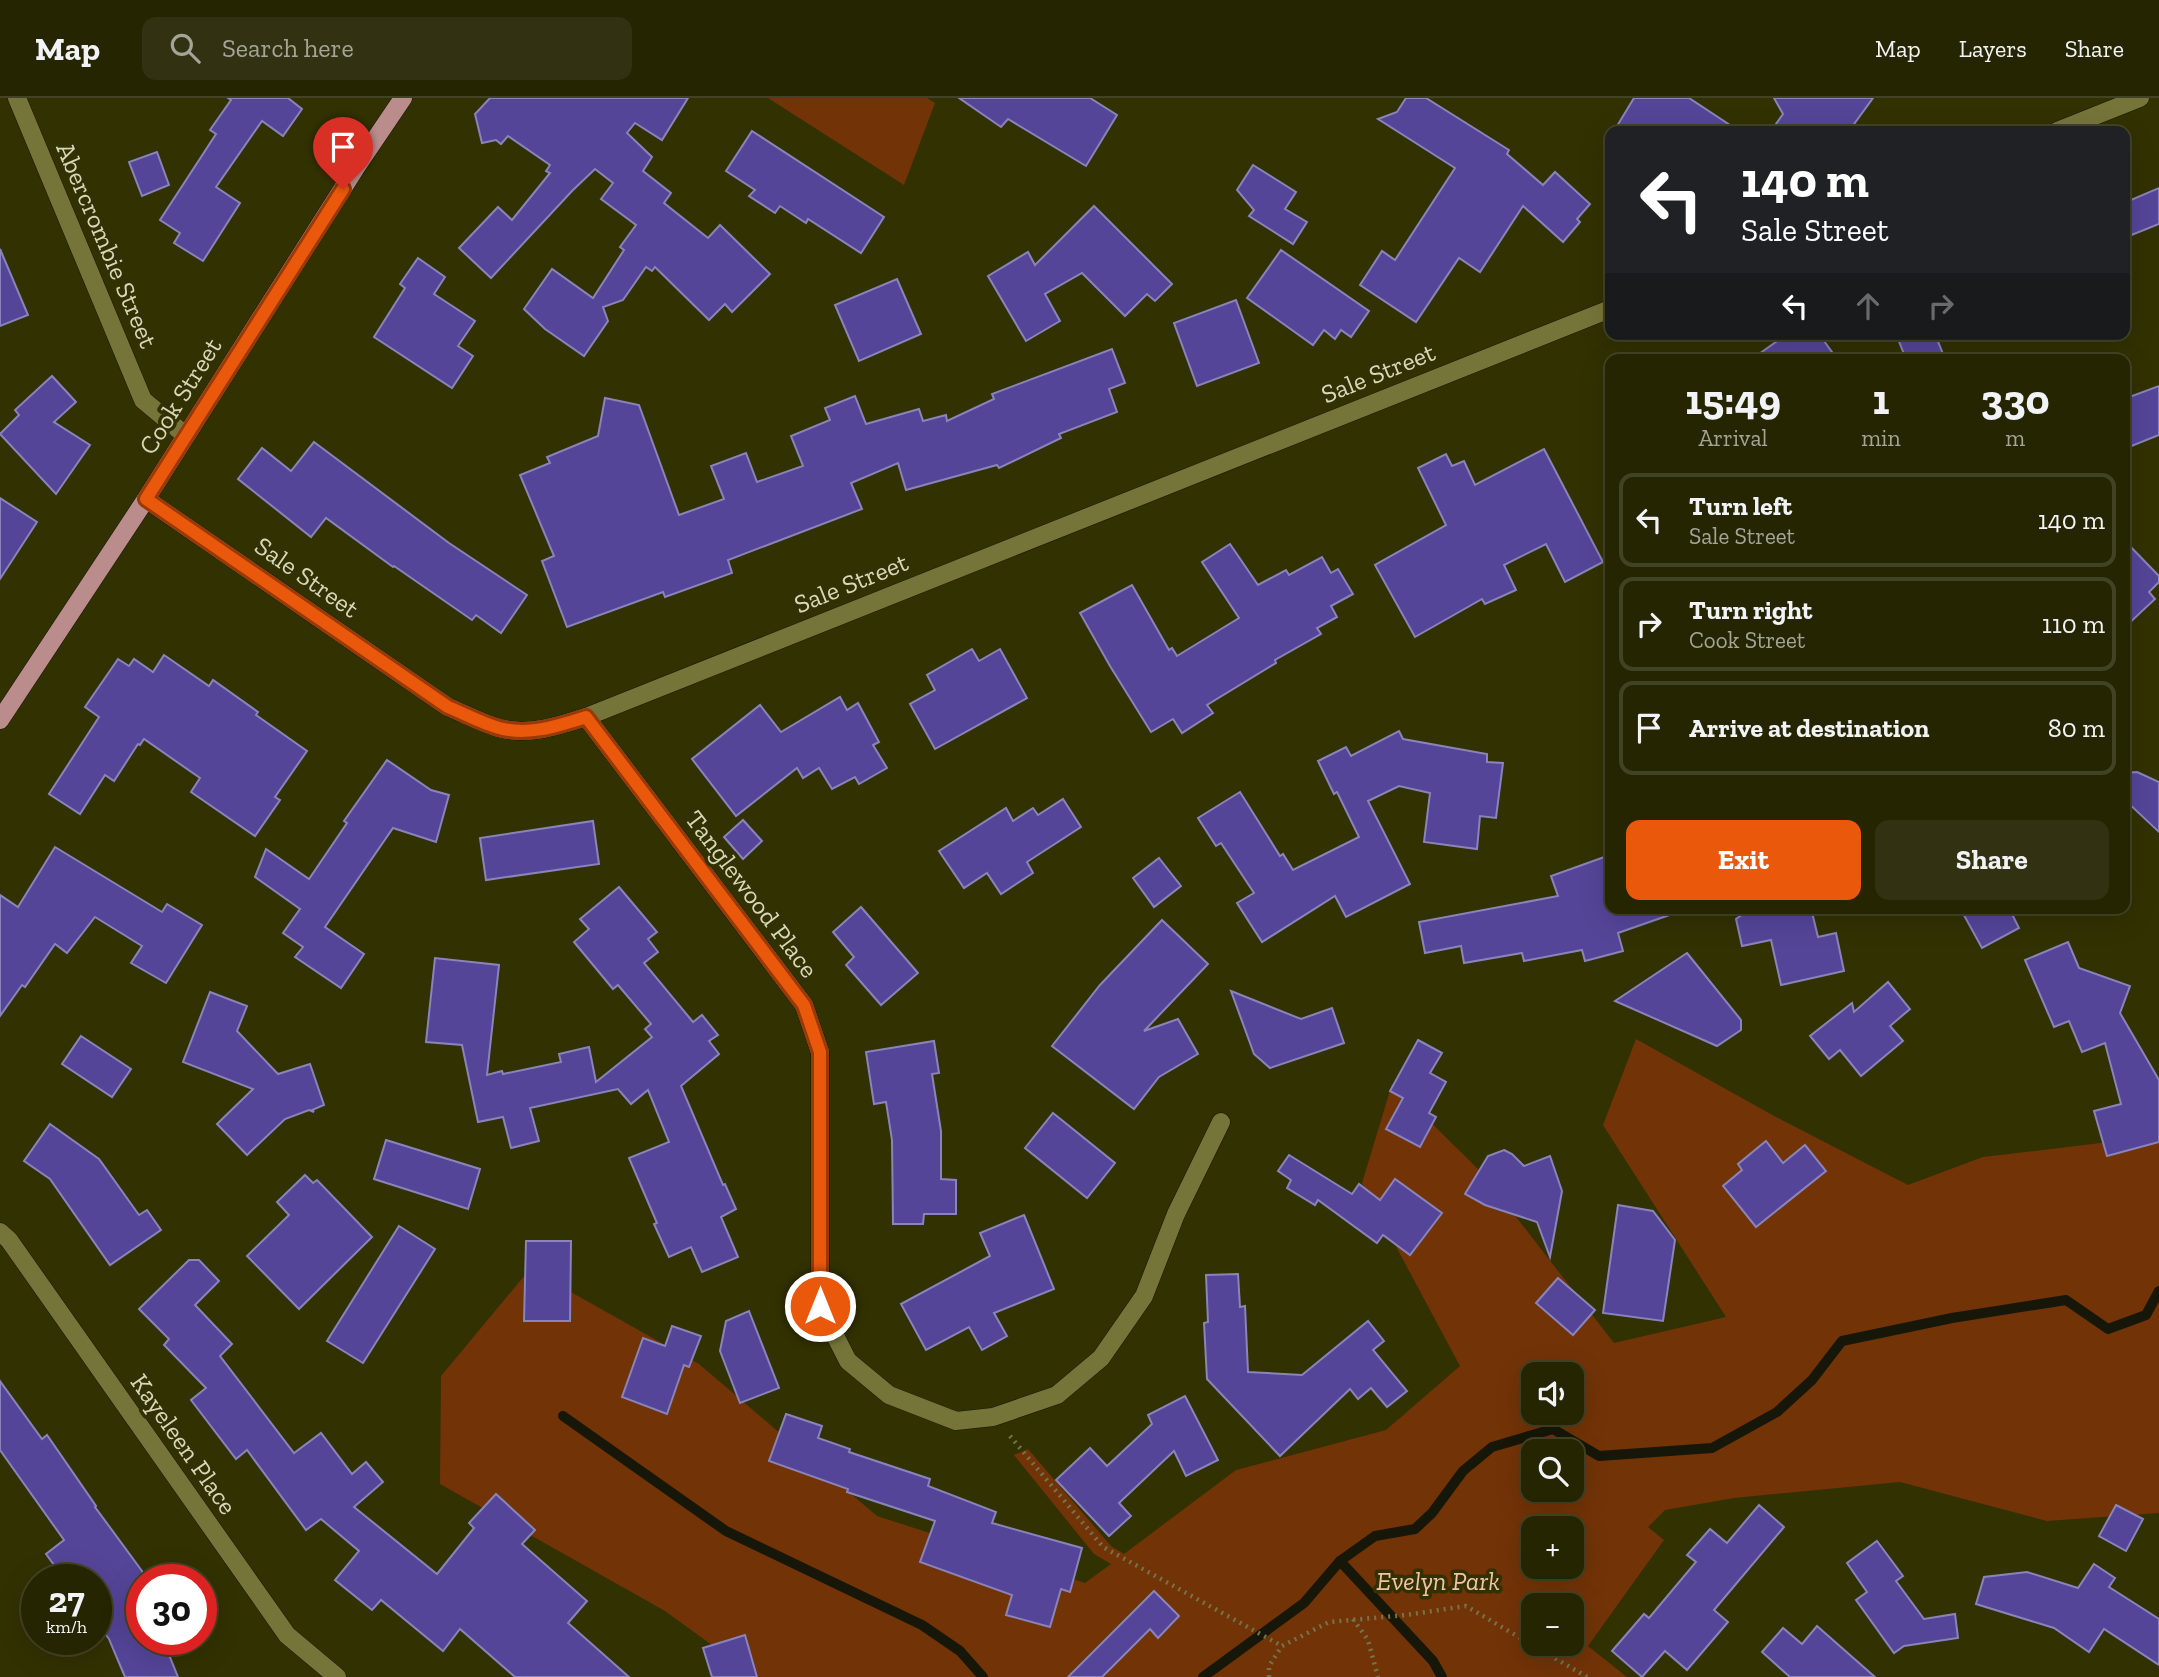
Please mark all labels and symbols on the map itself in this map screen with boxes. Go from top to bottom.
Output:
pin [313,117,373,189]
street label: Abercrombie Street [49,137,165,353]
street label: Cook Street [132,332,229,460]
street label: Sale Street [1316,336,1440,410]
street label: Sale Street [249,529,366,625]
street label: Sale Street [789,546,913,620]
street label: Tanglewood Place [679,804,825,984]
position arrow [783,1269,857,1343]
street label: Kayeleen Place [124,1367,244,1521]
speed limit sign: 30 [126,1564,217,1655]
park label: Evelyn Park [1376,1565,1500,1597]

